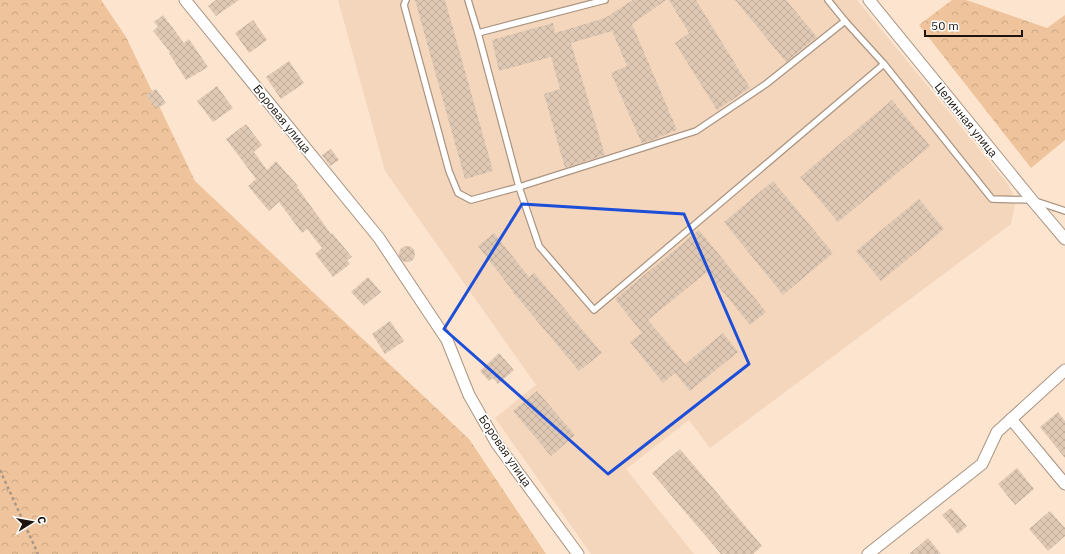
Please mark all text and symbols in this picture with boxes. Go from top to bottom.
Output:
scale bar [925,12,1022,38]
text: 50 m [931,18,959,33]
street label: Целинная улица [932,79,1002,161]
street label: Боровая улица [250,81,315,156]
street label: Боровая улица [476,412,535,490]
north arrow [12,502,52,542]
text: С [34,515,49,525]

